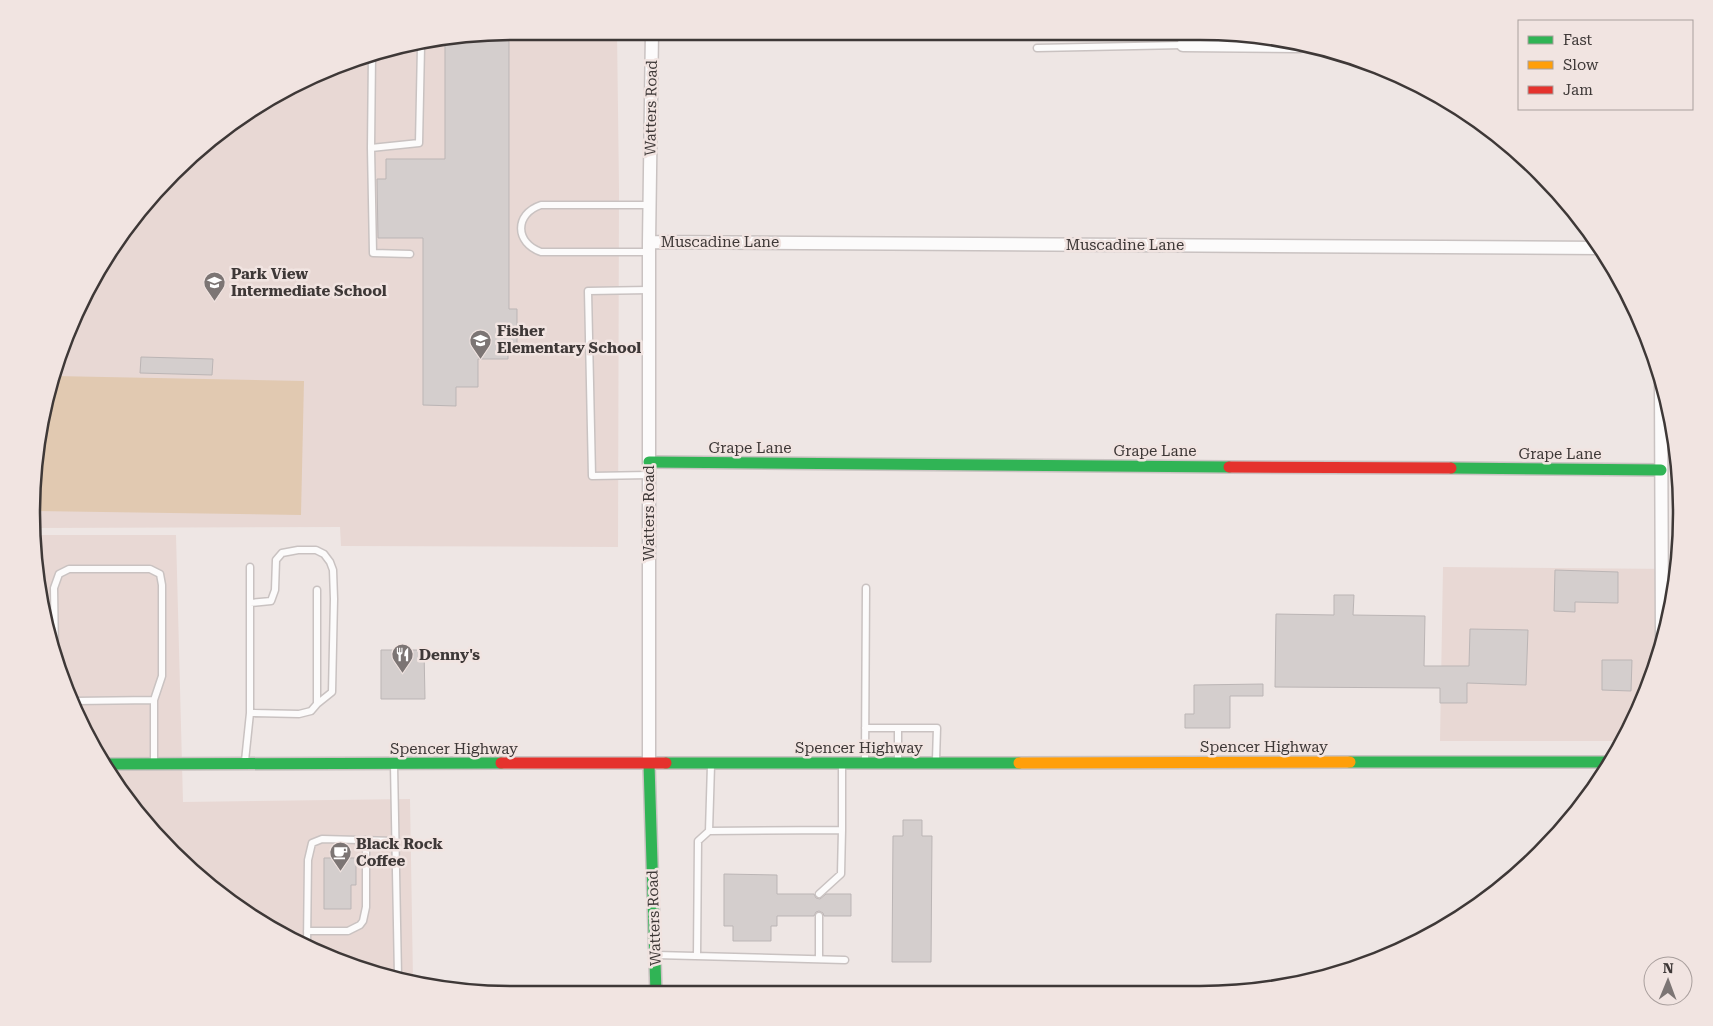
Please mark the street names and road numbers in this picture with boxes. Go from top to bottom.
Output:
street label: Watters Road [641,60,661,156]
street label: Muscadine Lane [661,233,779,251]
street label: Muscadine Lane [1066,236,1184,254]
street label: Grape Lane [708,439,792,457]
street label: Grape Lane [1113,442,1197,460]
street label: Grape Lane [1518,445,1602,463]
street label: Watters Road [640,465,658,561]
street label: Spencer Highway [1200,738,1328,756]
street label: Spencer Highway [795,739,923,757]
street label: Spencer Highway [390,740,518,758]
street label: Watters Road [643,869,665,966]

